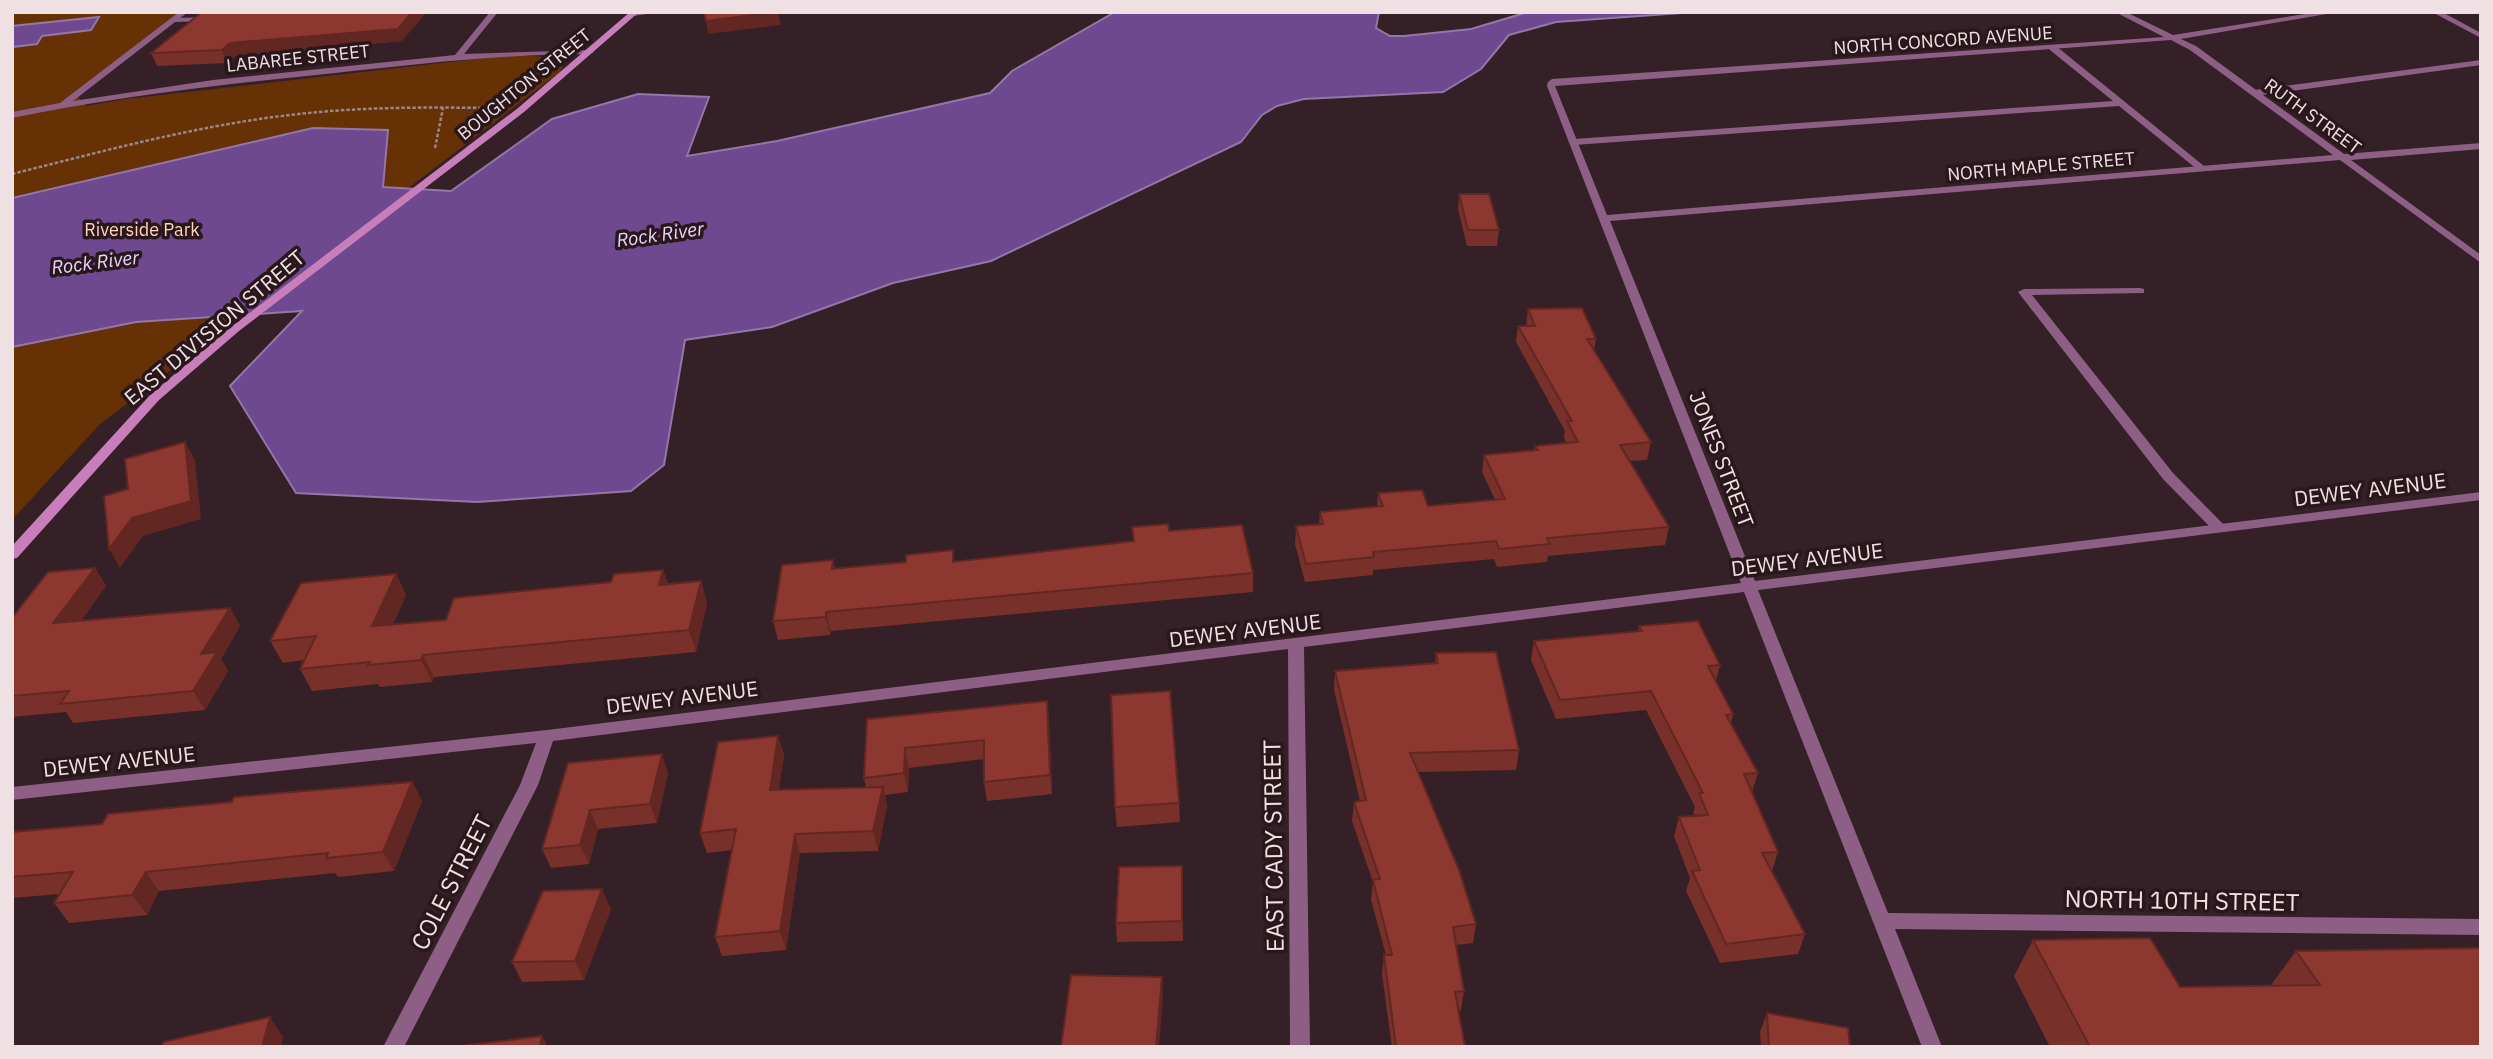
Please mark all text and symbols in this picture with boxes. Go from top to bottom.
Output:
street label: NORTH CONCORD AVENUE [1833,21,2053,59]
street label: BOUGHTON STREET [453,23,595,145]
street label: LABAREE STREET [225,39,371,77]
street label: RUTH STREET [2260,73,2366,159]
street label: NORTH MAPLE STREET [1946,146,2136,186]
water label: Rock River [615,216,706,252]
park label: Riverside Park [84,218,200,241]
street label: EAST DIVISION STREET [118,243,310,411]
water label: Rock River [50,245,141,279]
street label: JONES STREET [1683,387,1761,531]
street label: DEWEY AVENUE [2292,466,2448,512]
street label: DEWEY AVENUE [1729,536,1885,582]
street label: DEWEY AVENUE [1167,607,1323,653]
street label: DEWEY AVENUE [604,674,760,720]
street label: DEWEY AVENUE [41,739,197,783]
street label: EAST CADY STREET [1255,739,1291,952]
street label: COLE STREET [403,809,499,955]
street label: NORTH 10TH STREET [2064,882,2300,918]

